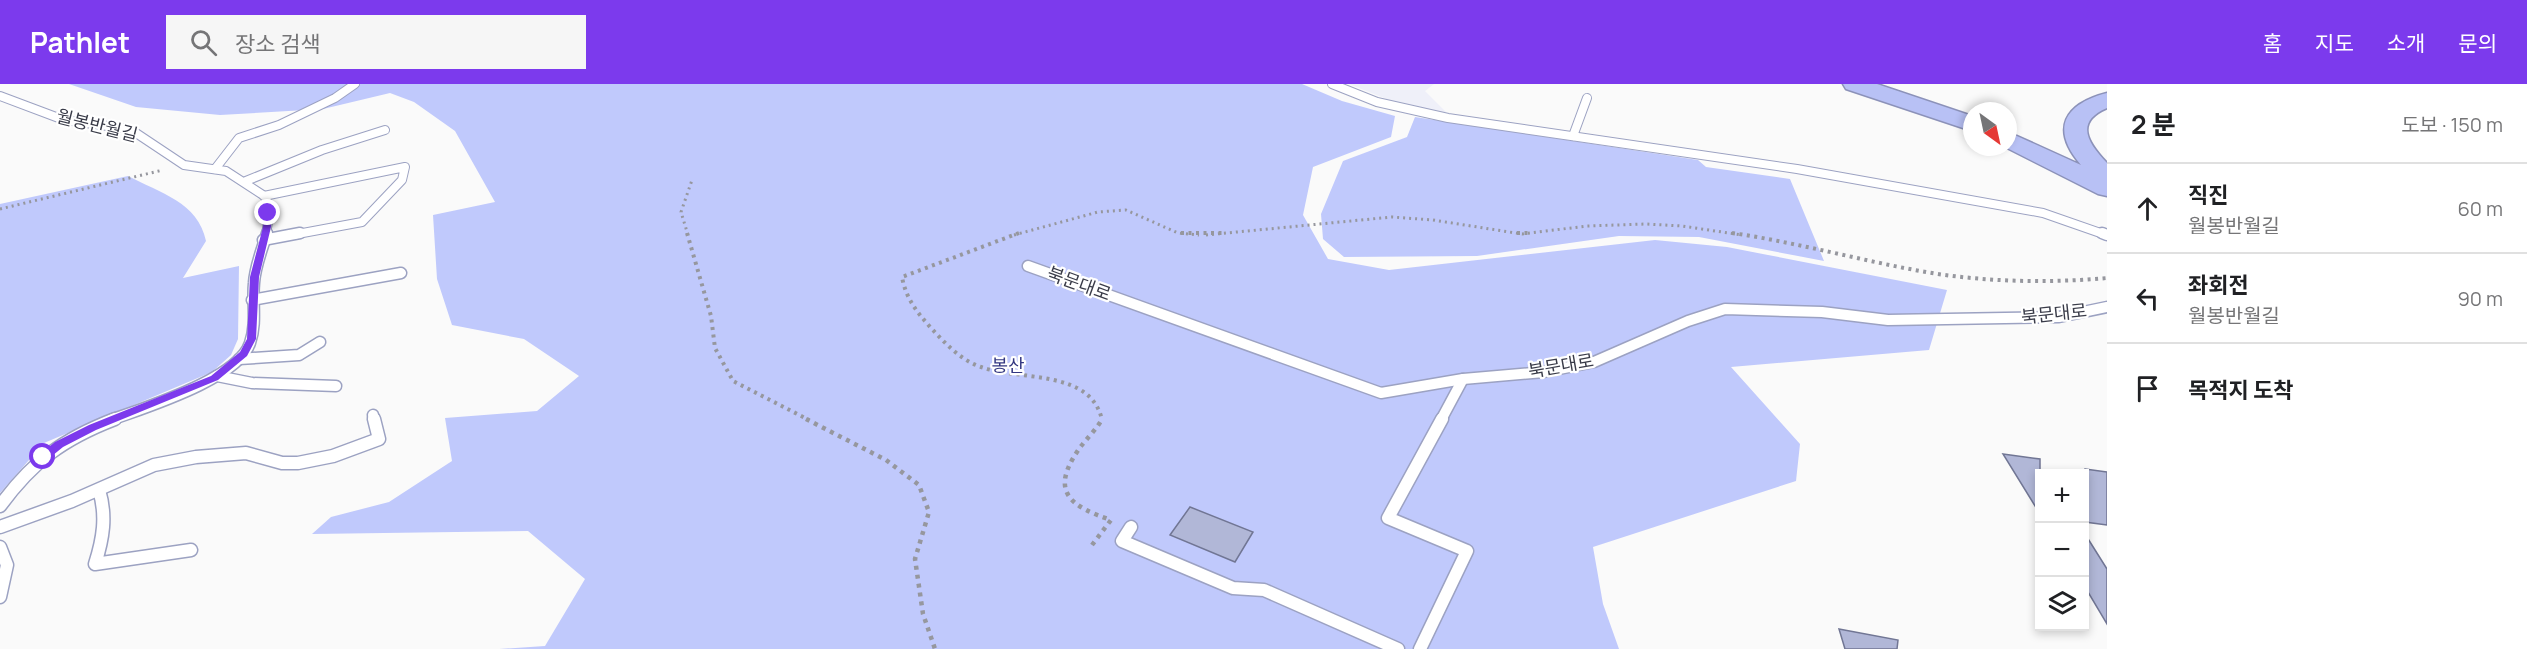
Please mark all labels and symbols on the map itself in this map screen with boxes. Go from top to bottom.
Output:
north arrow [1963,102,2017,156]
street label: 월봉반월길 [54,103,140,147]
route end [254,199,280,225]
street label: 북문대로 [1044,260,1115,306]
street label: 북문대로 [2020,298,2088,328]
street label: 북문대로 [1526,347,1596,383]
park label: 봉산 [991,353,1025,377]
route start [29,443,55,469]

